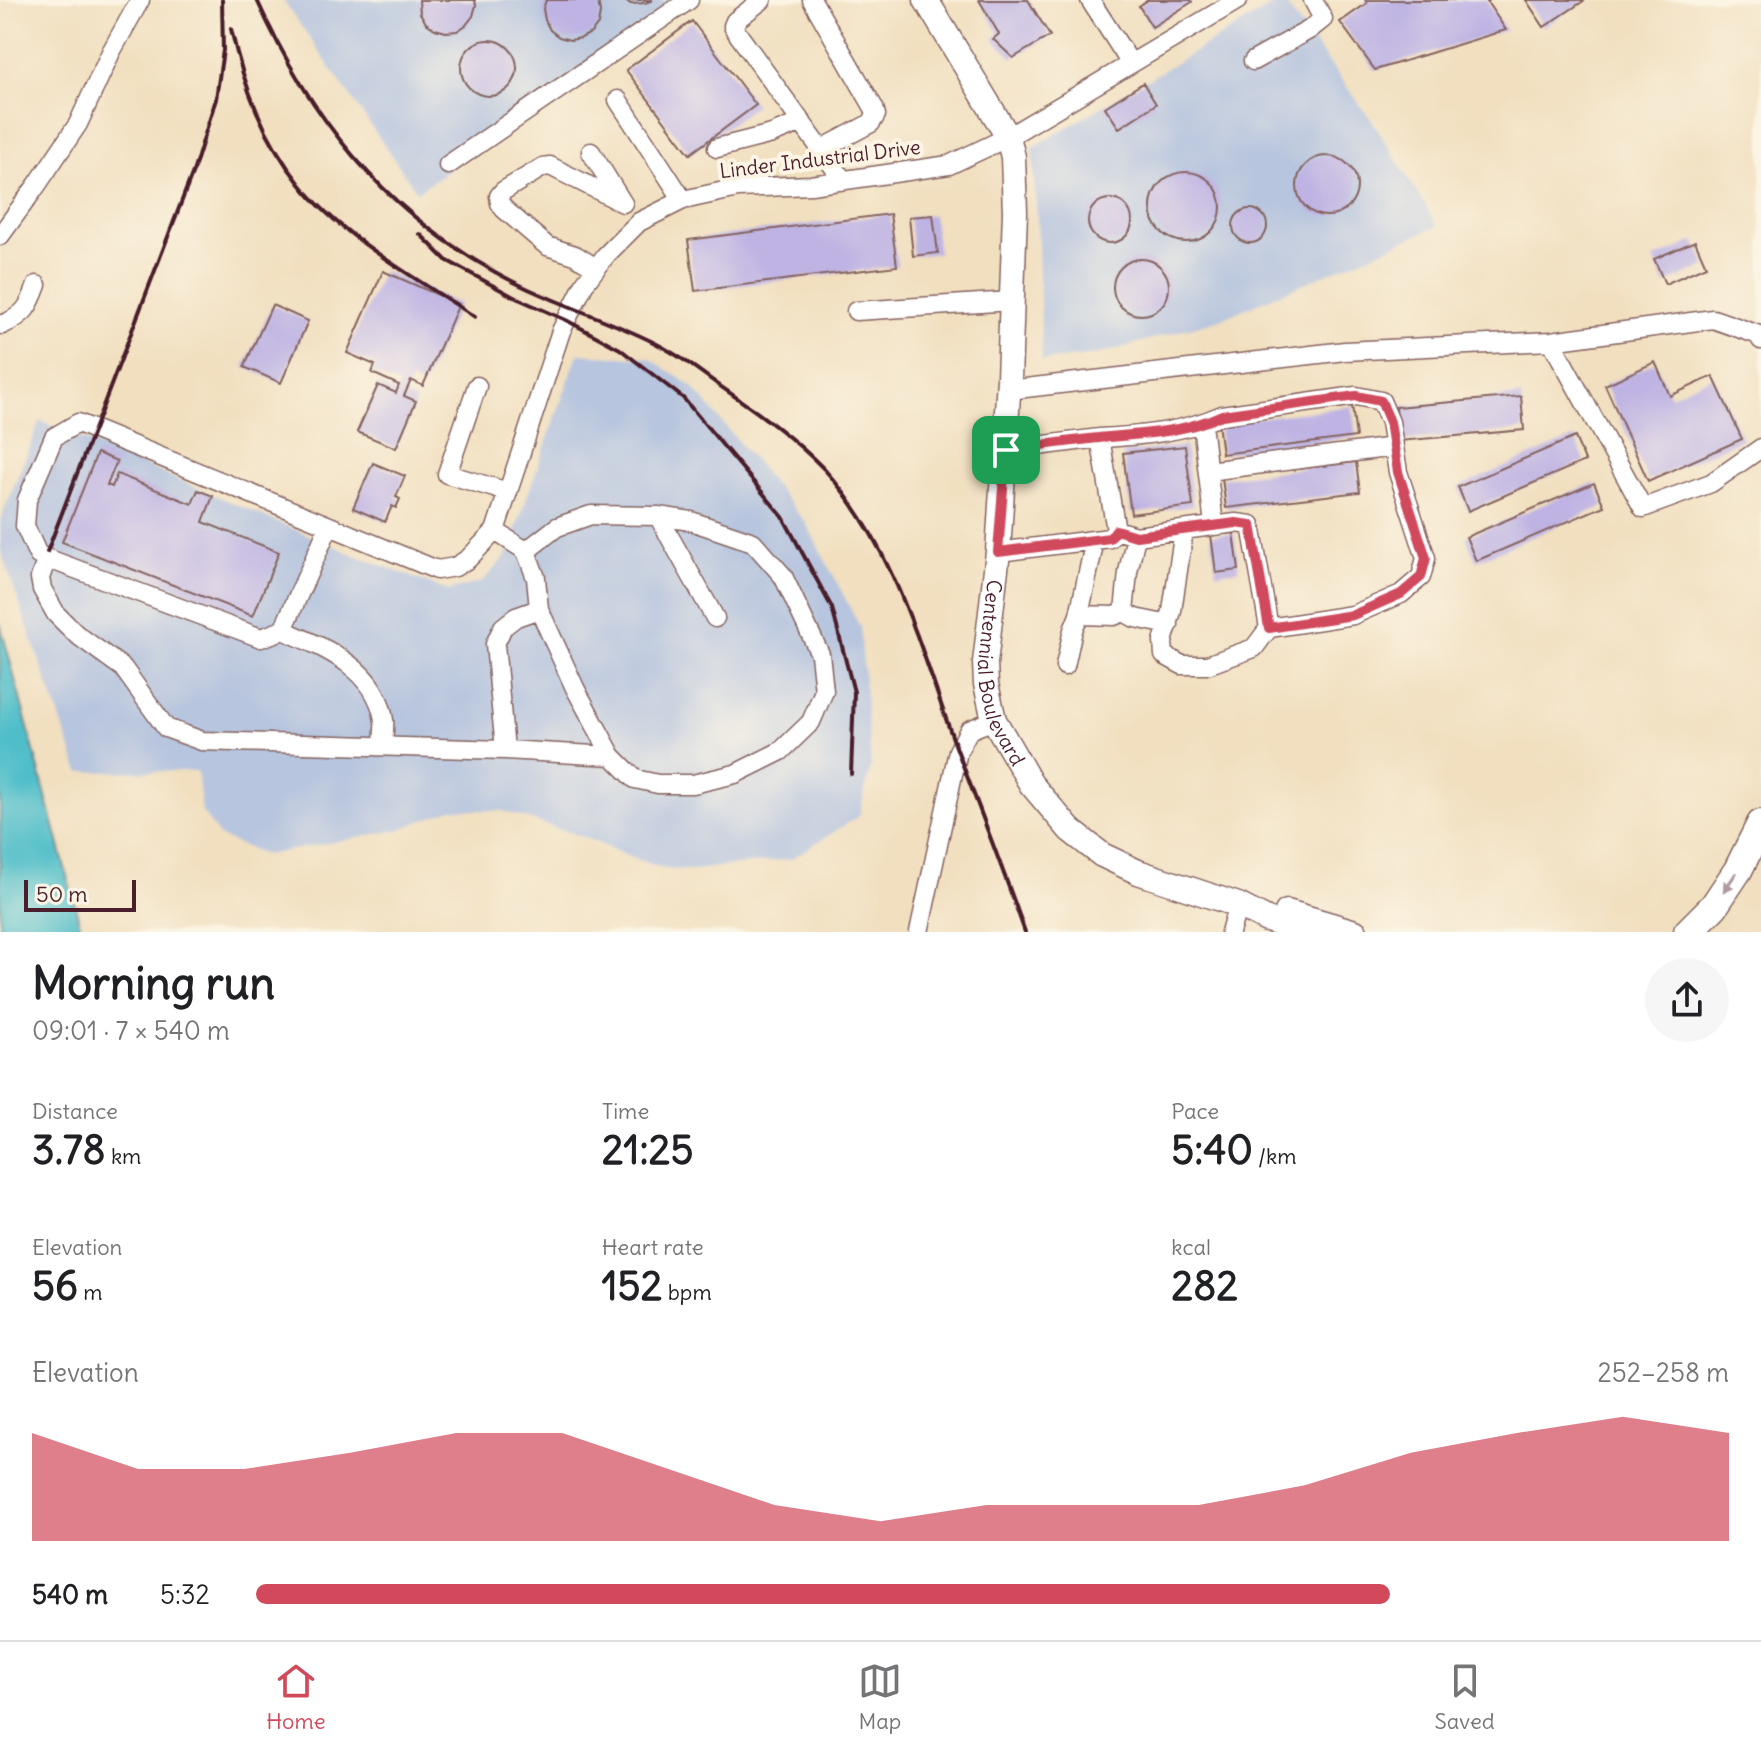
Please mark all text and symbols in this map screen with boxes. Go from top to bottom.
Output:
street label: Linder Industrial Drive [718,134,922,183]
pin [972,416,1040,484]
icon: arrive [984,428,1028,472]
street label: Centennial Boulevard [973,578,1031,770]
one-way arrow [1723,871,1738,892]
scale bar [24,876,136,912]
text: 50 m [36,880,88,908]
text: Morning run [32,956,275,1011]
button: share [1645,958,1729,1042]
text: 09:01 · 7 × 540 m [32,1014,230,1047]
text: Distance [32,1097,118,1125]
text: Time [602,1097,649,1125]
text: Pace [1171,1097,1219,1125]
text: 3.78 [32,1125,106,1175]
text: 21:25 [602,1125,693,1175]
text: 5:40 [1171,1125,1253,1175]
text: km [106,1142,141,1170]
text: /km [1253,1142,1297,1170]
text: Elevation [32,1233,122,1261]
text: Heart rate [602,1233,704,1261]
text: kcal [1171,1233,1211,1261]
text: 56 [32,1261,78,1311]
text: 152 [602,1261,662,1311]
text: 282 [1171,1261,1238,1311]
text: m [78,1278,103,1306]
text: bpm [662,1278,712,1306]
text: Elevation [32,1356,139,1389]
text: 252–258 m [1598,1356,1729,1389]
text: 540 m [32,1578,108,1611]
text: 5:32 [160,1578,210,1611]
tab: Home [266,1659,326,1735]
tab: Map [858,1659,902,1735]
tab: Saved [1434,1659,1495,1735]

